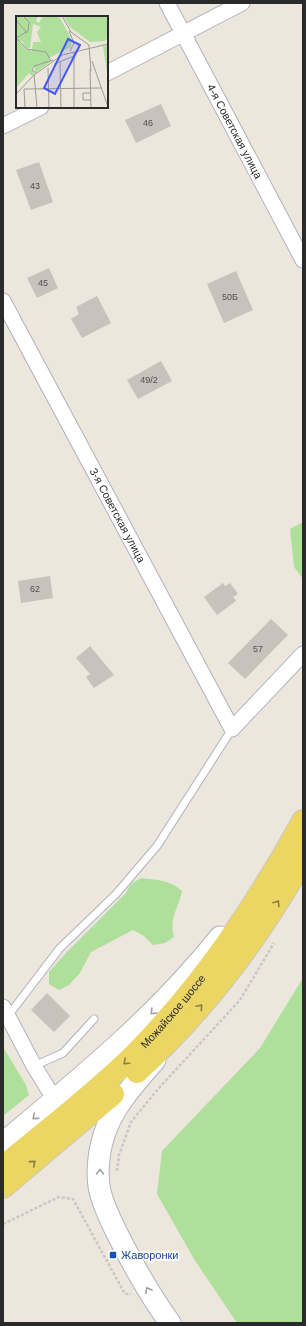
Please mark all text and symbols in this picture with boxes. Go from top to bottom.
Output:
inset map [16,16,108,108]
street label: 4-я Советская улица [205,82,265,181]
house number: 46 [143,118,153,128]
house number: 43 [30,181,40,191]
house number: 45 [38,278,48,288]
house number: 50Б [222,292,238,302]
house number: 49/2 [140,375,158,385]
street label: 3-я Советская улица [88,466,148,565]
house number: 62 [30,584,40,594]
house number: 57 [253,644,263,654]
one-way arrow [272,900,279,907]
street label: Можайское шоссе [138,972,208,1050]
one-way arrow [195,1005,202,1012]
one-way arrow [150,1007,157,1015]
one-way arrow [123,1057,131,1064]
one-way arrow [32,1112,39,1119]
one-way arrow [28,1160,36,1167]
one-way arrow [96,1169,104,1175]
place label: Жаворонки [121,1249,179,1261]
marker: Жаворонки [108,1250,118,1260]
one-way arrow [146,1287,153,1294]

